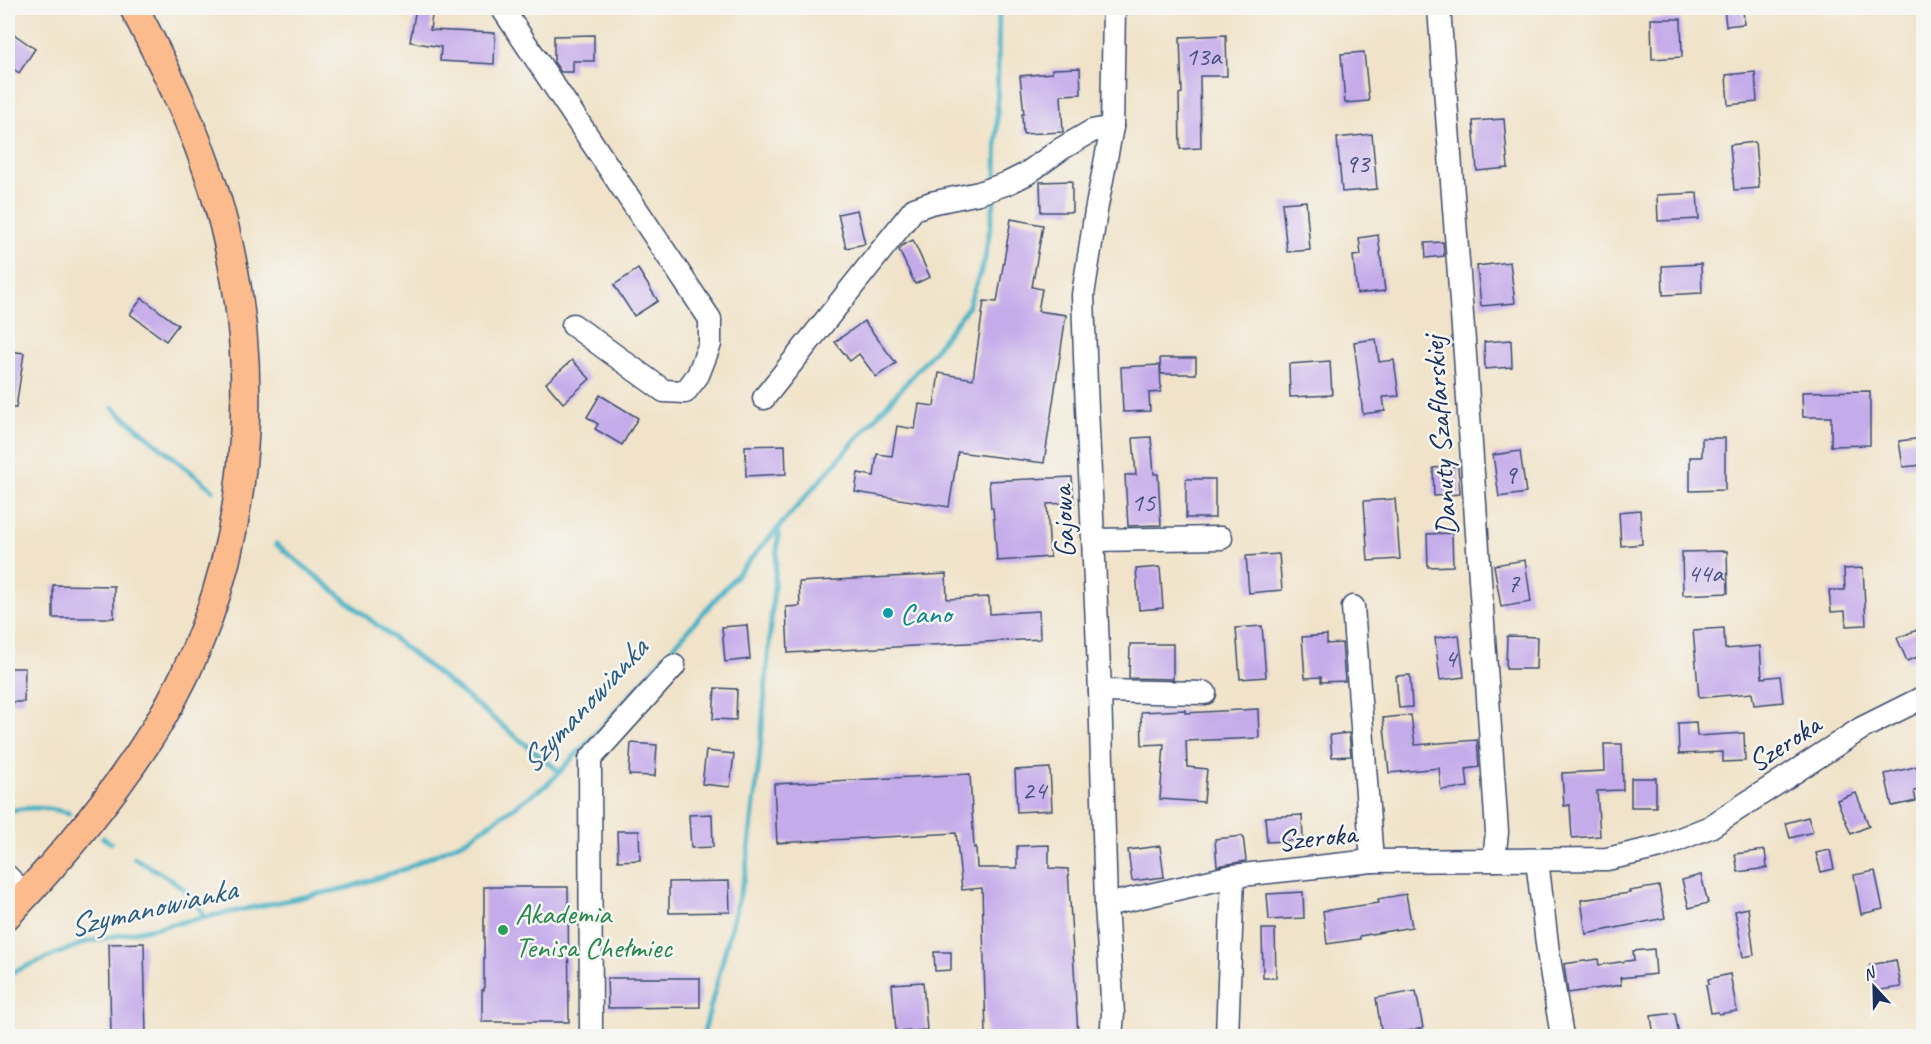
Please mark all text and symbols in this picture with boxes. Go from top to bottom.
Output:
house number: 13a [1185,39,1223,73]
house number: 93 [1345,146,1371,180]
street label: Danuty Szaflarskiej [1414,331,1466,537]
house number: 9 [1504,457,1518,491]
street label: Gajowa [1042,482,1084,559]
house number: 15 [1131,485,1157,519]
house number: 44a [1687,556,1725,590]
house number: 7 [1507,566,1521,600]
place label: Cano [900,594,955,632]
marker: Cano [881,606,895,620]
water label: Szymanowianka [510,627,659,782]
house number: 4 [1444,641,1459,675]
street label: Szeroka [1741,704,1830,780]
house number: 24 [1022,773,1049,807]
street label: Szeroka [1276,814,1361,860]
water label: Szymanowianka [65,868,243,947]
place label: Akademia Tenisa Chełmiec [515,894,673,966]
marker: Akademia Tenisa Chełmiec [496,923,510,937]
north arrow [1844,957,1904,1017]
text: N [1860,962,1880,985]

